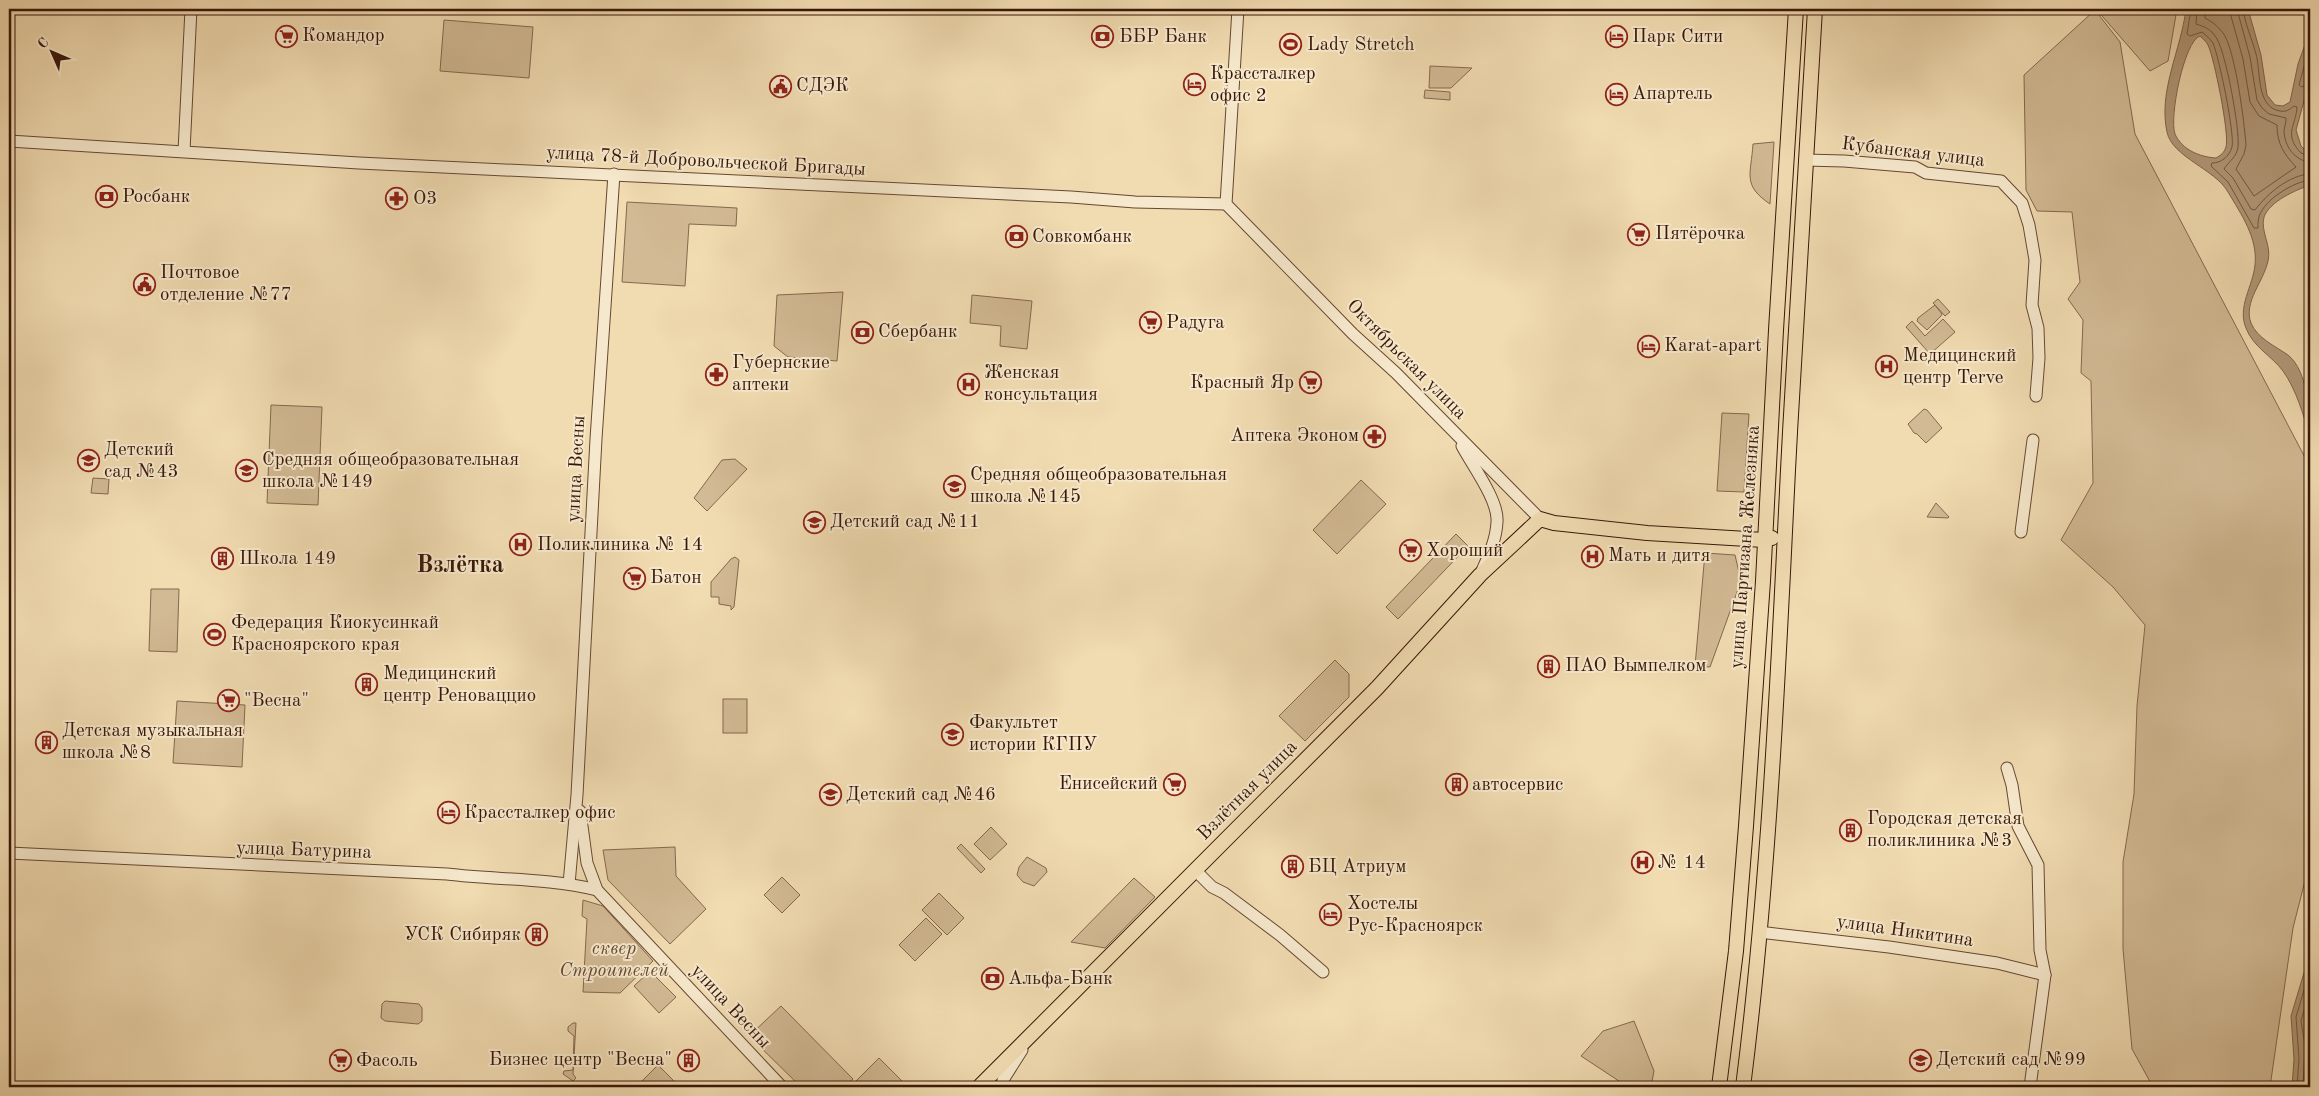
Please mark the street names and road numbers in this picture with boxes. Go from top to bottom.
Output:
street label: Кубанская улица [1840,135,1986,171]
street label: улица 78-й Добровольческой Бригады [546,144,866,180]
street label: Октябрьская улица [1342,296,1470,424]
street label: улица Весны [565,415,589,523]
street label: улица Партизана Железняка [1728,424,1764,669]
street label: Взлётная улица [1195,737,1302,844]
street label: улица Батурина [236,839,373,863]
street label: улица Никитина [1835,913,1975,951]
street label: улица Весны [687,961,773,1053]

